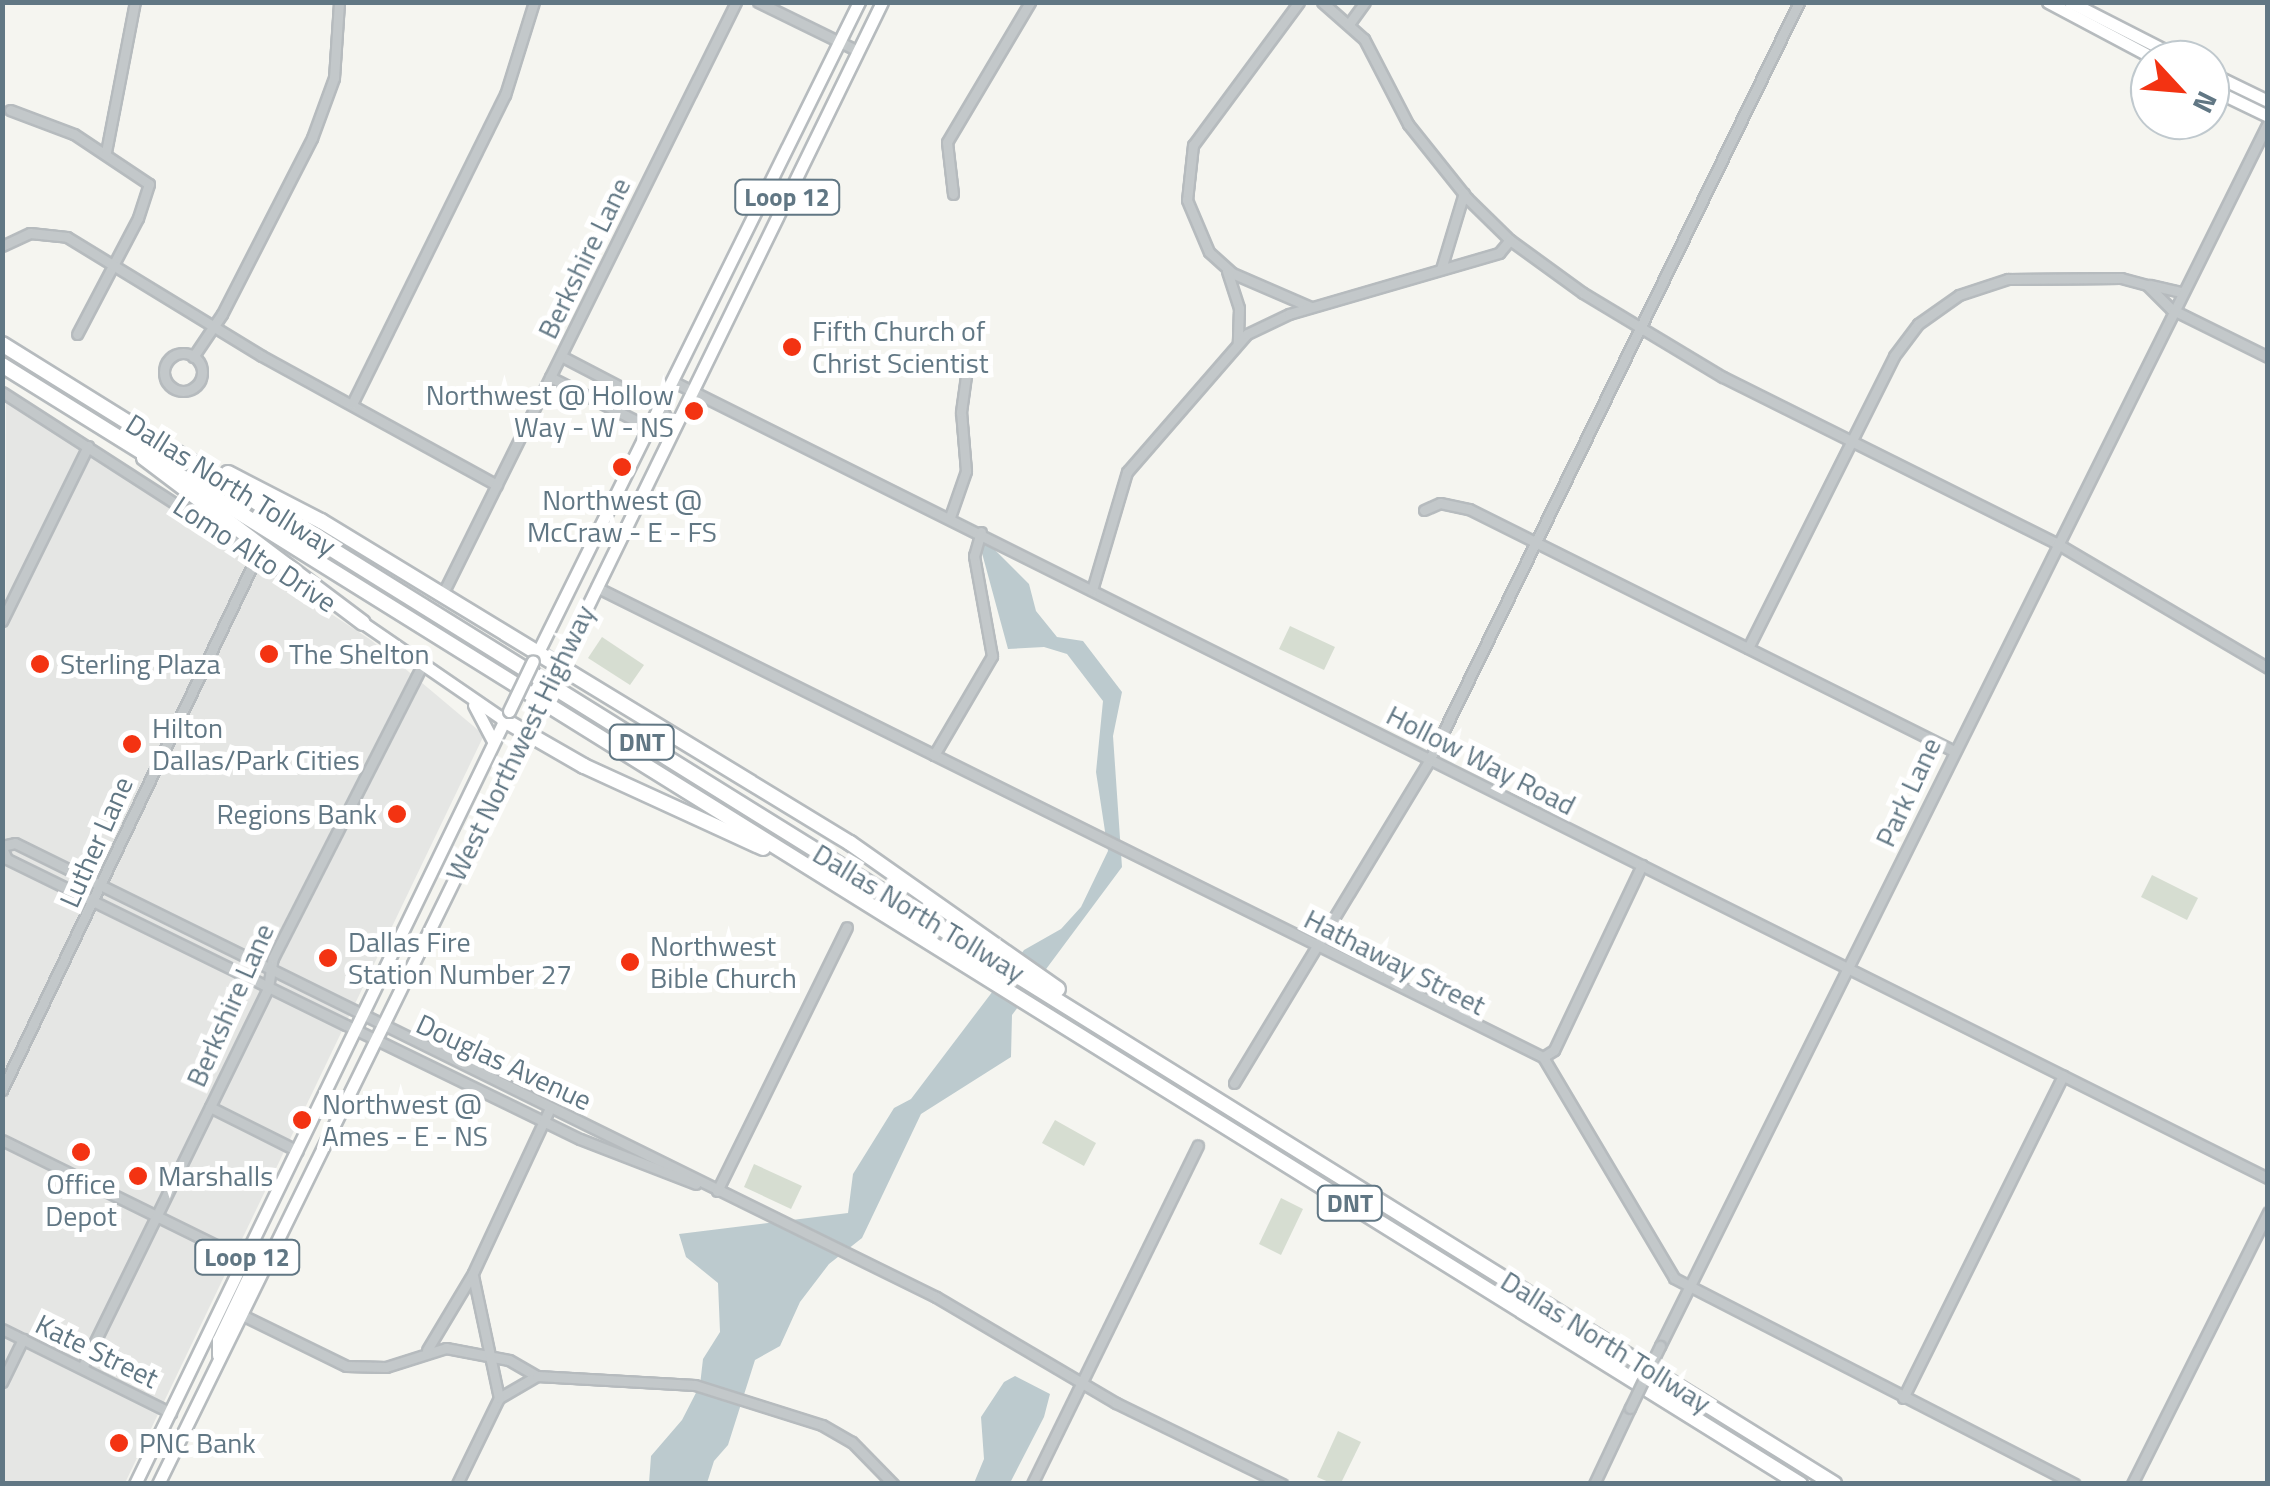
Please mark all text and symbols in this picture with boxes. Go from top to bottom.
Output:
north arrow [2130,40,2230,140]
text: N [2182,84,2229,121]
street label: Berkshire Lane [531,172,637,344]
road number: Loop 12 [732,177,842,217]
place label: Fifth Church of Christ Scientist [812,314,989,380]
marker: Fifth Church of Christ Scientist [781,336,803,358]
place label: Northwest @ Hollow Way - W - NS [426,378,674,444]
marker: Northwest @ Hollow Way - W - NS [683,400,705,422]
street label: Dallas North Tollway [120,407,342,563]
marker: Northwest @ McCraw - E - FS [611,456,633,478]
place label: Northwest @ McCraw - E - FS [527,483,717,549]
street label: Lomo Alto Drive [167,489,343,619]
street label: West Northwest Highway [439,600,601,886]
place label: The Shelton [289,637,430,671]
marker: The Shelton [258,643,280,665]
place label: Sterling Plaza [60,647,221,681]
marker: Sterling Plaza [29,653,51,675]
street label: Hollow Way Road [1381,698,1581,822]
place label: Hilton Dallas/Park Cities [152,711,360,777]
road number: DNT [607,722,677,762]
street label: Park Lane [1868,732,1948,852]
marker: Hilton Dallas/Park Cities [121,733,143,755]
street label: Luther Lane [52,771,140,913]
place label: Regions Bank [217,797,377,831]
marker: Regions Bank [386,803,408,825]
street label: Dallas North Tollway [807,837,1031,989]
street label: Hathaway Street [1299,902,1491,1022]
street label: Berkshire Lane [179,918,281,1092]
place label: Dallas Fire Station Number 27 [348,925,572,991]
place label: Northwest Bible Church [650,929,797,995]
marker: Dallas Fire Station Number 27 [317,947,339,969]
marker: Northwest Bible Church [619,951,641,973]
street label: Douglas Avenue [411,1007,597,1117]
place label: Northwest @ Ames - E - NS [322,1087,488,1153]
marker: Northwest @ Ames - E - NS [291,1109,313,1131]
marker: Office Depot [70,1141,92,1163]
place label: Marshalls [158,1159,273,1193]
marker: Marshalls [127,1165,149,1187]
place label: Office Depot [45,1167,117,1233]
road number: DNT [1315,1183,1385,1223]
road number: Loop 12 [192,1237,302,1277]
street label: Dallas North Tollway [1495,1264,1717,1420]
street label: Kate Street [30,1307,164,1395]
place label: PNC Bank [139,1426,256,1460]
marker: PNC Bank [108,1432,130,1454]

